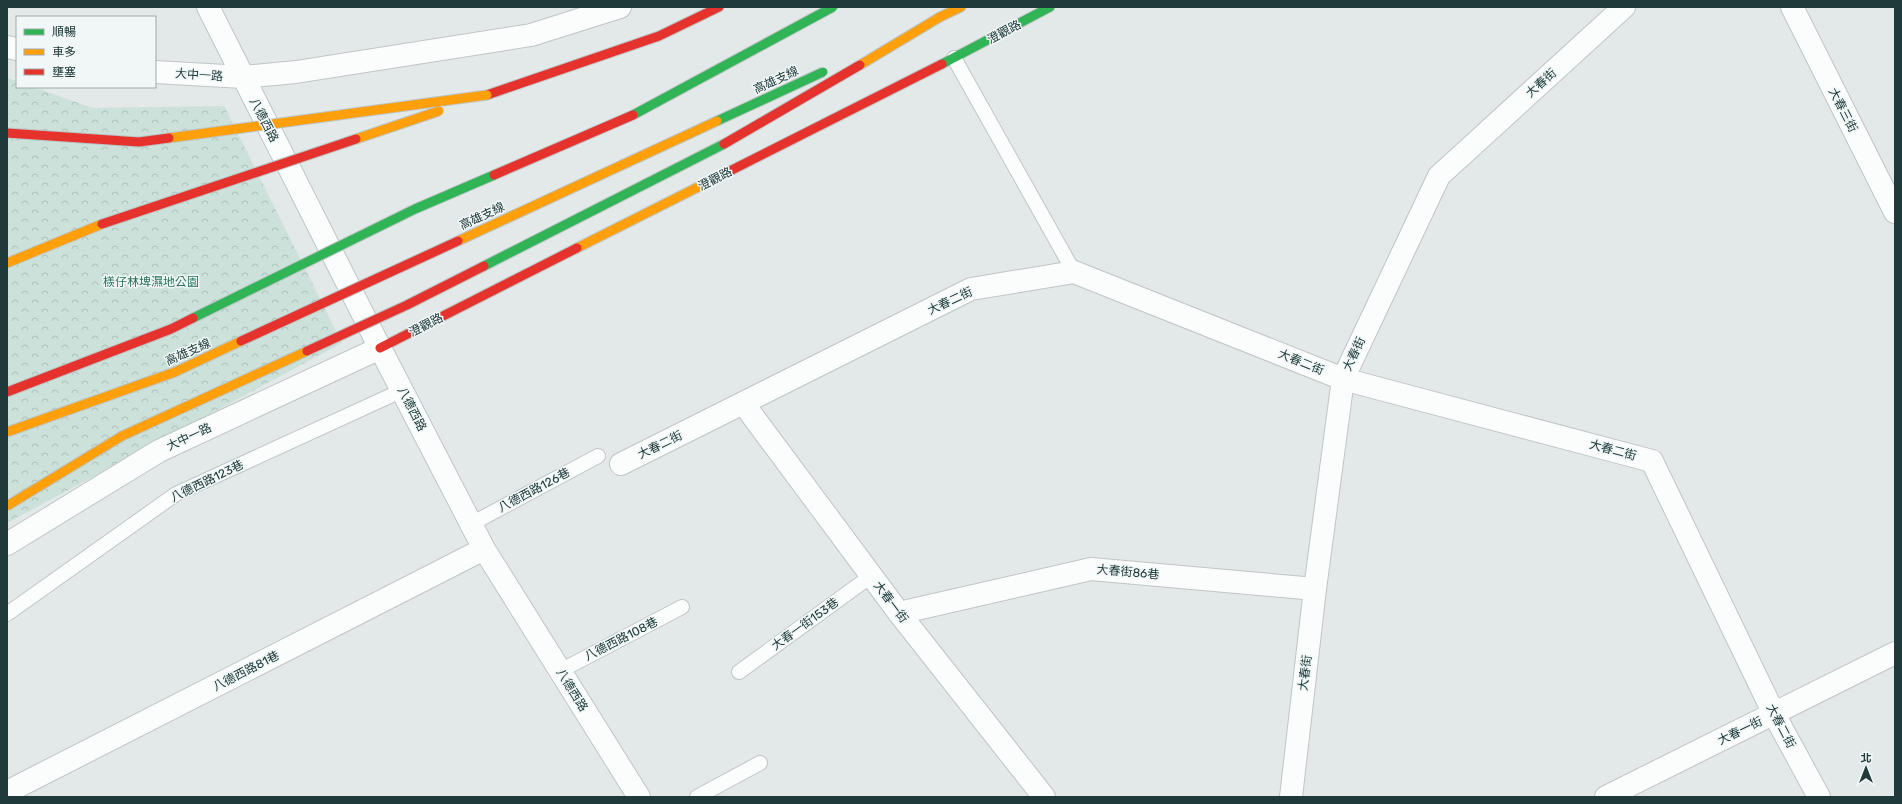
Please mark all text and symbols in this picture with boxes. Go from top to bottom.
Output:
legend [16,16,156,88]
street label: 澄觀路 [985,17,1023,47]
text: 順暢 [52,25,76,39]
text: 車多 [52,45,76,59]
street label: 高雄支線 [751,64,801,96]
text: 壅塞 [52,65,76,79]
street label: 大中一路 [175,66,223,84]
street label: 大春街 [1523,66,1559,100]
street label: 大春三街 [1826,85,1860,135]
street label: 八德西路 [247,95,281,145]
street label: 澄觀路 [696,165,734,193]
street label: 高雄支線 [457,200,507,232]
park label: 檨仔林埤濕地公園 [103,275,199,289]
street label: 大春二街 [925,285,975,317]
street label: 澄觀路 [407,311,445,339]
street label: 大春街 [1340,335,1368,373]
street label: 高雄支線 [163,336,213,368]
street label: 大春二街 [1276,347,1326,377]
street label: 八德西路 [395,384,429,434]
street label: 大中一路 [164,421,214,453]
street label: 大春二街 [635,428,685,462]
street label: 大春二街 [1588,437,1638,463]
street label: 八德西路123巷 [168,457,246,505]
street label: 八德西路126巷 [496,465,572,515]
street label: 大春街86巷 [1096,562,1160,582]
street label: 大春一街 [871,579,911,625]
street label: 大春一街153巷 [769,595,841,653]
street label: 八德西路108巷 [582,615,660,663]
street label: 八德西路81巷 [210,648,282,694]
street label: 大春街 [1296,654,1314,692]
street label: 八德西路 [553,666,591,714]
street label: 大春二街 [1764,702,1798,750]
street label: 大春一街 [1715,714,1765,748]
north arrow [1846,748,1886,788]
text: 北 [1861,752,1872,765]

